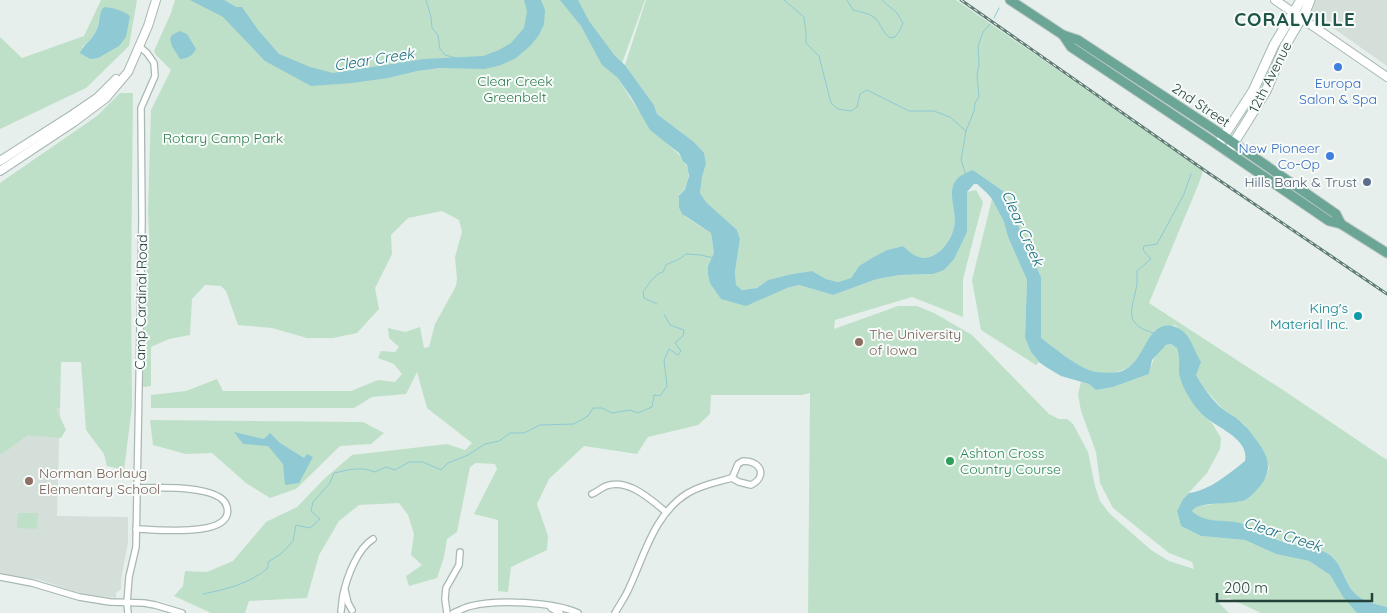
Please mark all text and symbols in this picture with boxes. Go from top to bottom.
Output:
district label: CORALVILLE [1234,7,1356,31]
street label: 12th Avenue [1244,38,1296,116]
water label: Clear Creek [333,43,417,75]
marker: Europa Salon & Spa [1332,61,1344,73]
park label: Clear Creek Greenbelt [477,72,553,106]
place label: Europa Salon & Spa [1299,74,1377,108]
street label: 2nd Street [1168,79,1234,131]
park label: Rotary Camp Park [163,129,283,147]
place label: New Pioneer Co-Op [1238,139,1321,173]
marker: New Pioneer Co-Op [1324,150,1336,162]
place label: Hills Bank & Trust [1244,173,1357,191]
marker: Hills Bank & Trust [1361,176,1373,188]
water label: Clear Creek [998,187,1049,271]
street label: Camp Cardinal Road [131,234,151,370]
place label: King's Material Inc. [1270,299,1348,333]
marker: King's Material Inc. [1352,310,1364,322]
place label: The University of Iowa [869,325,961,359]
marker: The University of Iowa [853,336,865,348]
place label: Ashton Cross Country Course [960,444,1061,478]
marker: Ashton Cross Country Course [944,455,956,467]
place label: Norman Borlaug Elementary School [39,464,160,498]
marker: Norman Borlaug Elementary School [23,475,35,487]
water label: Clear Creek [1242,512,1326,556]
scale bar [1217,570,1372,602]
text: 200 m [1224,578,1268,597]

